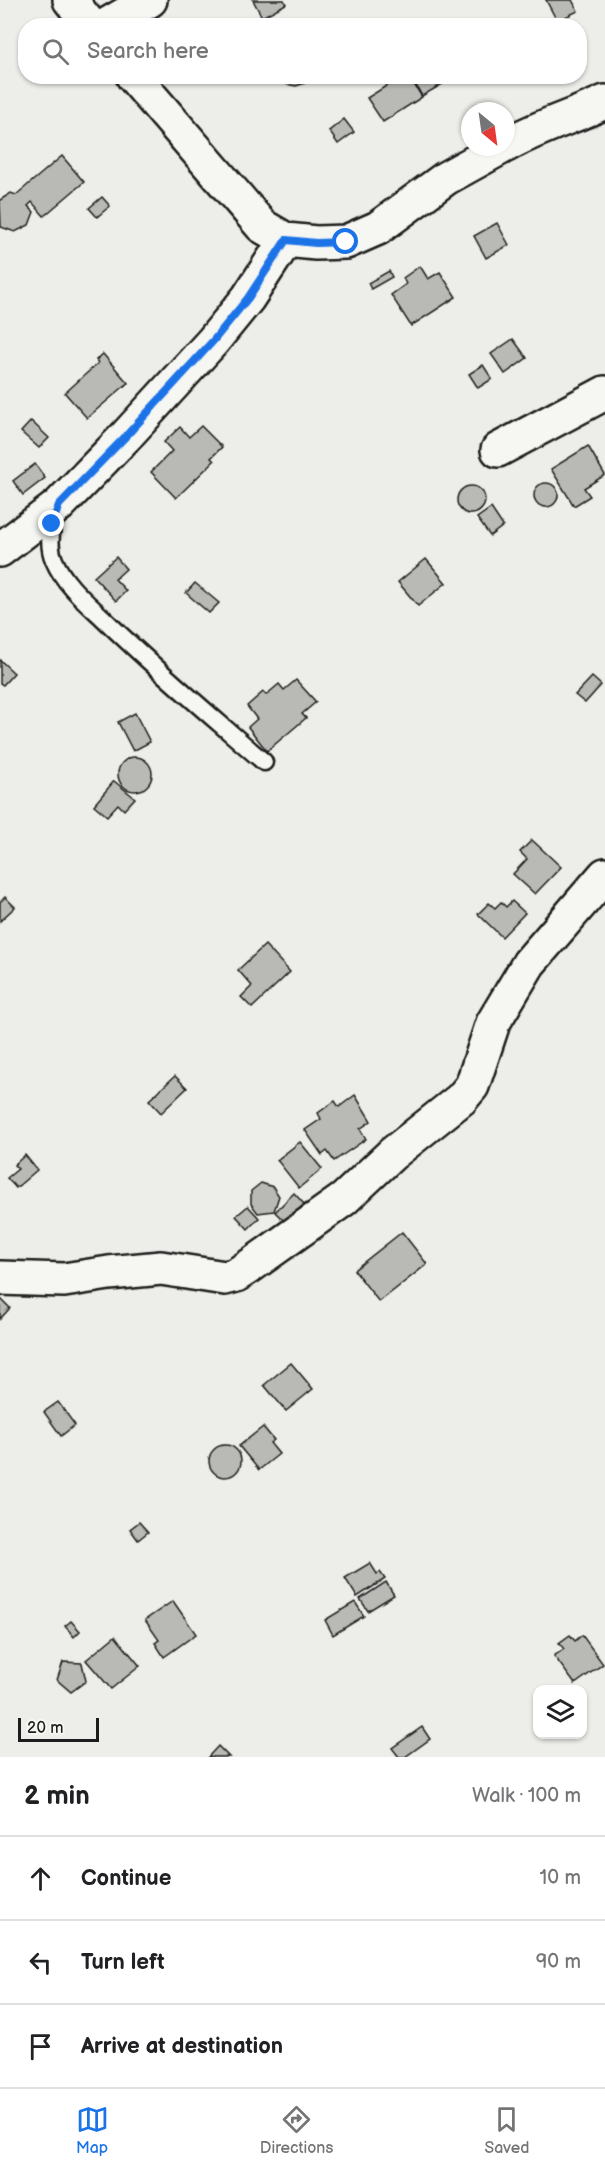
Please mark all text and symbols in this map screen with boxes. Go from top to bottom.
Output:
search box [18,18,587,84]
icon: search [39,35,72,68]
text: Search here [87,38,209,65]
north arrow [461,102,515,156]
route start [332,228,358,254]
route end [38,510,64,536]
map controls [533,1685,587,1739]
button: layers [533,1685,587,1739]
scale bar [18,1715,99,1742]
text: 20 m [27,1719,63,1738]
text: 2 min [24,1781,90,1812]
text: Walk · 100 m [472,1784,581,1808]
icon: ahead [24,1862,57,1895]
text: Continue [81,1865,171,1892]
text: 10 m [540,1866,581,1890]
icon: left [24,1946,57,1979]
text: Turn left [81,1949,165,1976]
text: 90 m [536,1950,581,1974]
icon: arrive [24,2030,57,2063]
text: Arrive at destination [81,2033,283,2060]
tab: Map [76,2103,109,2158]
tab: Directions [260,2103,333,2158]
tab: Saved [484,2103,529,2158]

